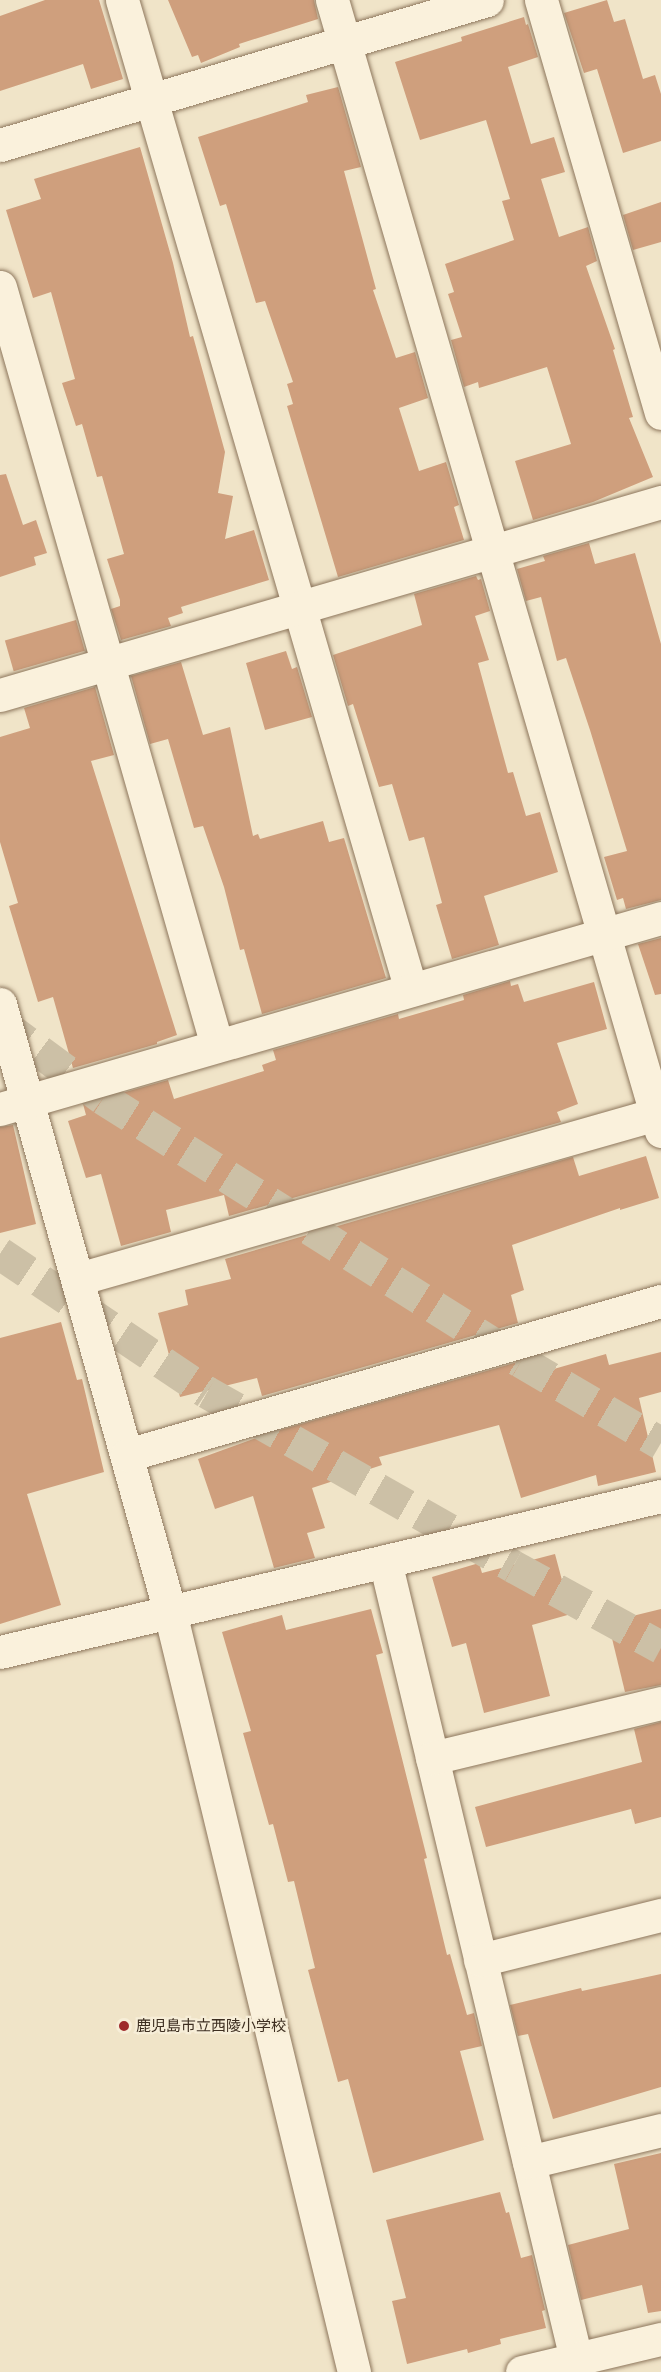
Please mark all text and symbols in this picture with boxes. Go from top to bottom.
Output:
place label: 鹿児島市立西陵小学校 [136,2017,286,2035]
marker: 鹿児島市立西陵小学校 [117,2019,131,2033]

